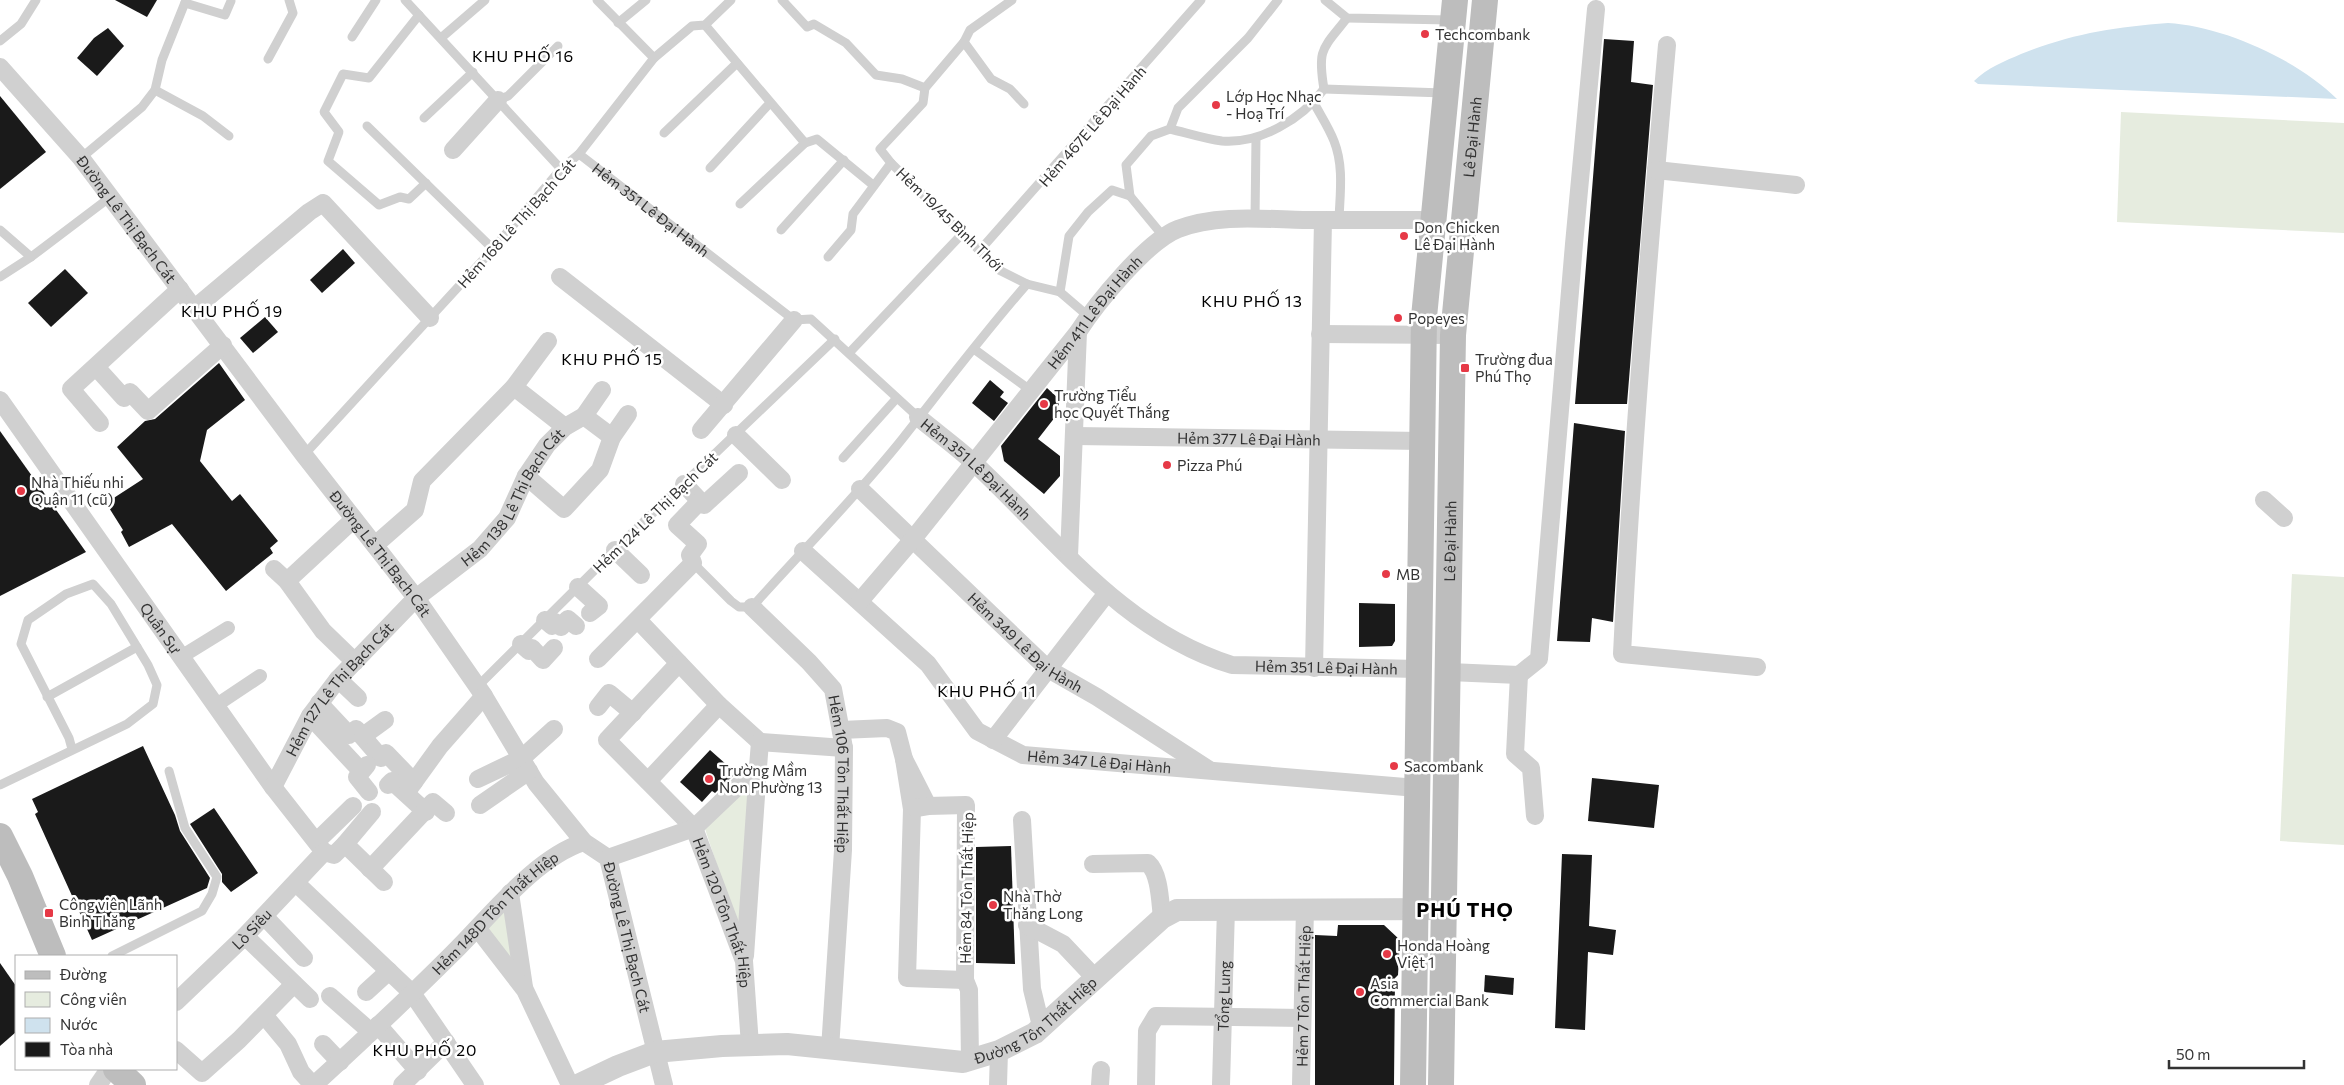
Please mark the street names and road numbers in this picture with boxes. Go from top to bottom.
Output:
street label: Hẻm 467E Lê Đại Hành [1035,62,1149,190]
street label: Lê Đại Hành [1459,96,1485,178]
street label: Đường Lê Thị Bạch Cát [73,151,180,286]
street label: Hẻm 168 Lê Thị Bạch Cát [453,155,579,291]
street label: Hẻm 351 Lê Đại Hành [589,159,713,260]
street label: Hẻm 19/45 Bình Thới [893,163,1007,275]
street label: Hẻm 411 Lê Đại Hành [1043,252,1145,372]
street label: Hẻm 351 Lê Đại Hành [917,414,1035,523]
street label: Hẻm 138 Lê Thị Bạch Cát [457,424,568,570]
street label: Hẻm 377 Lê Đại Hành [1177,428,1321,449]
street label: Hẻm 124 Lê Thị Bạch Cát [589,448,721,576]
street label: Đường Lê Thị Bạch Cát [326,486,435,620]
street label: Lê Đại Hành [1440,500,1459,582]
street label: Hẻm 349 Lê Đại Hành [964,588,1086,696]
street label: Quân Sự [137,599,185,657]
street label: Hẻm 127 Lê Thị Bạch Cát [282,618,397,759]
street label: Hẻm 351 Lê Đại Hành [1255,656,1398,678]
street label: Hẻm 106 Tôn Thất Hiệp [825,693,853,853]
street label: Hẻm 347 Lê Đại Hành [1027,746,1172,776]
street label: Hẻm 84 Tôn Thất Hiệp [956,812,976,964]
street label: Hẻm 120 Tôn Thất Hiệp [689,835,755,989]
street label: Hẻm 148D Tôn Thất Hiệp [428,847,562,978]
street label: Đường Lê Thị Bạch Cát [600,859,655,1014]
street label: Lò Siêu [228,905,275,953]
street label: Hẻm 7 Tôn Thất Hiệp [1292,925,1314,1067]
street label: Tổng Lung [1214,960,1234,1032]
street label: Đường Tôn Thất Hiệp [971,973,1100,1067]

